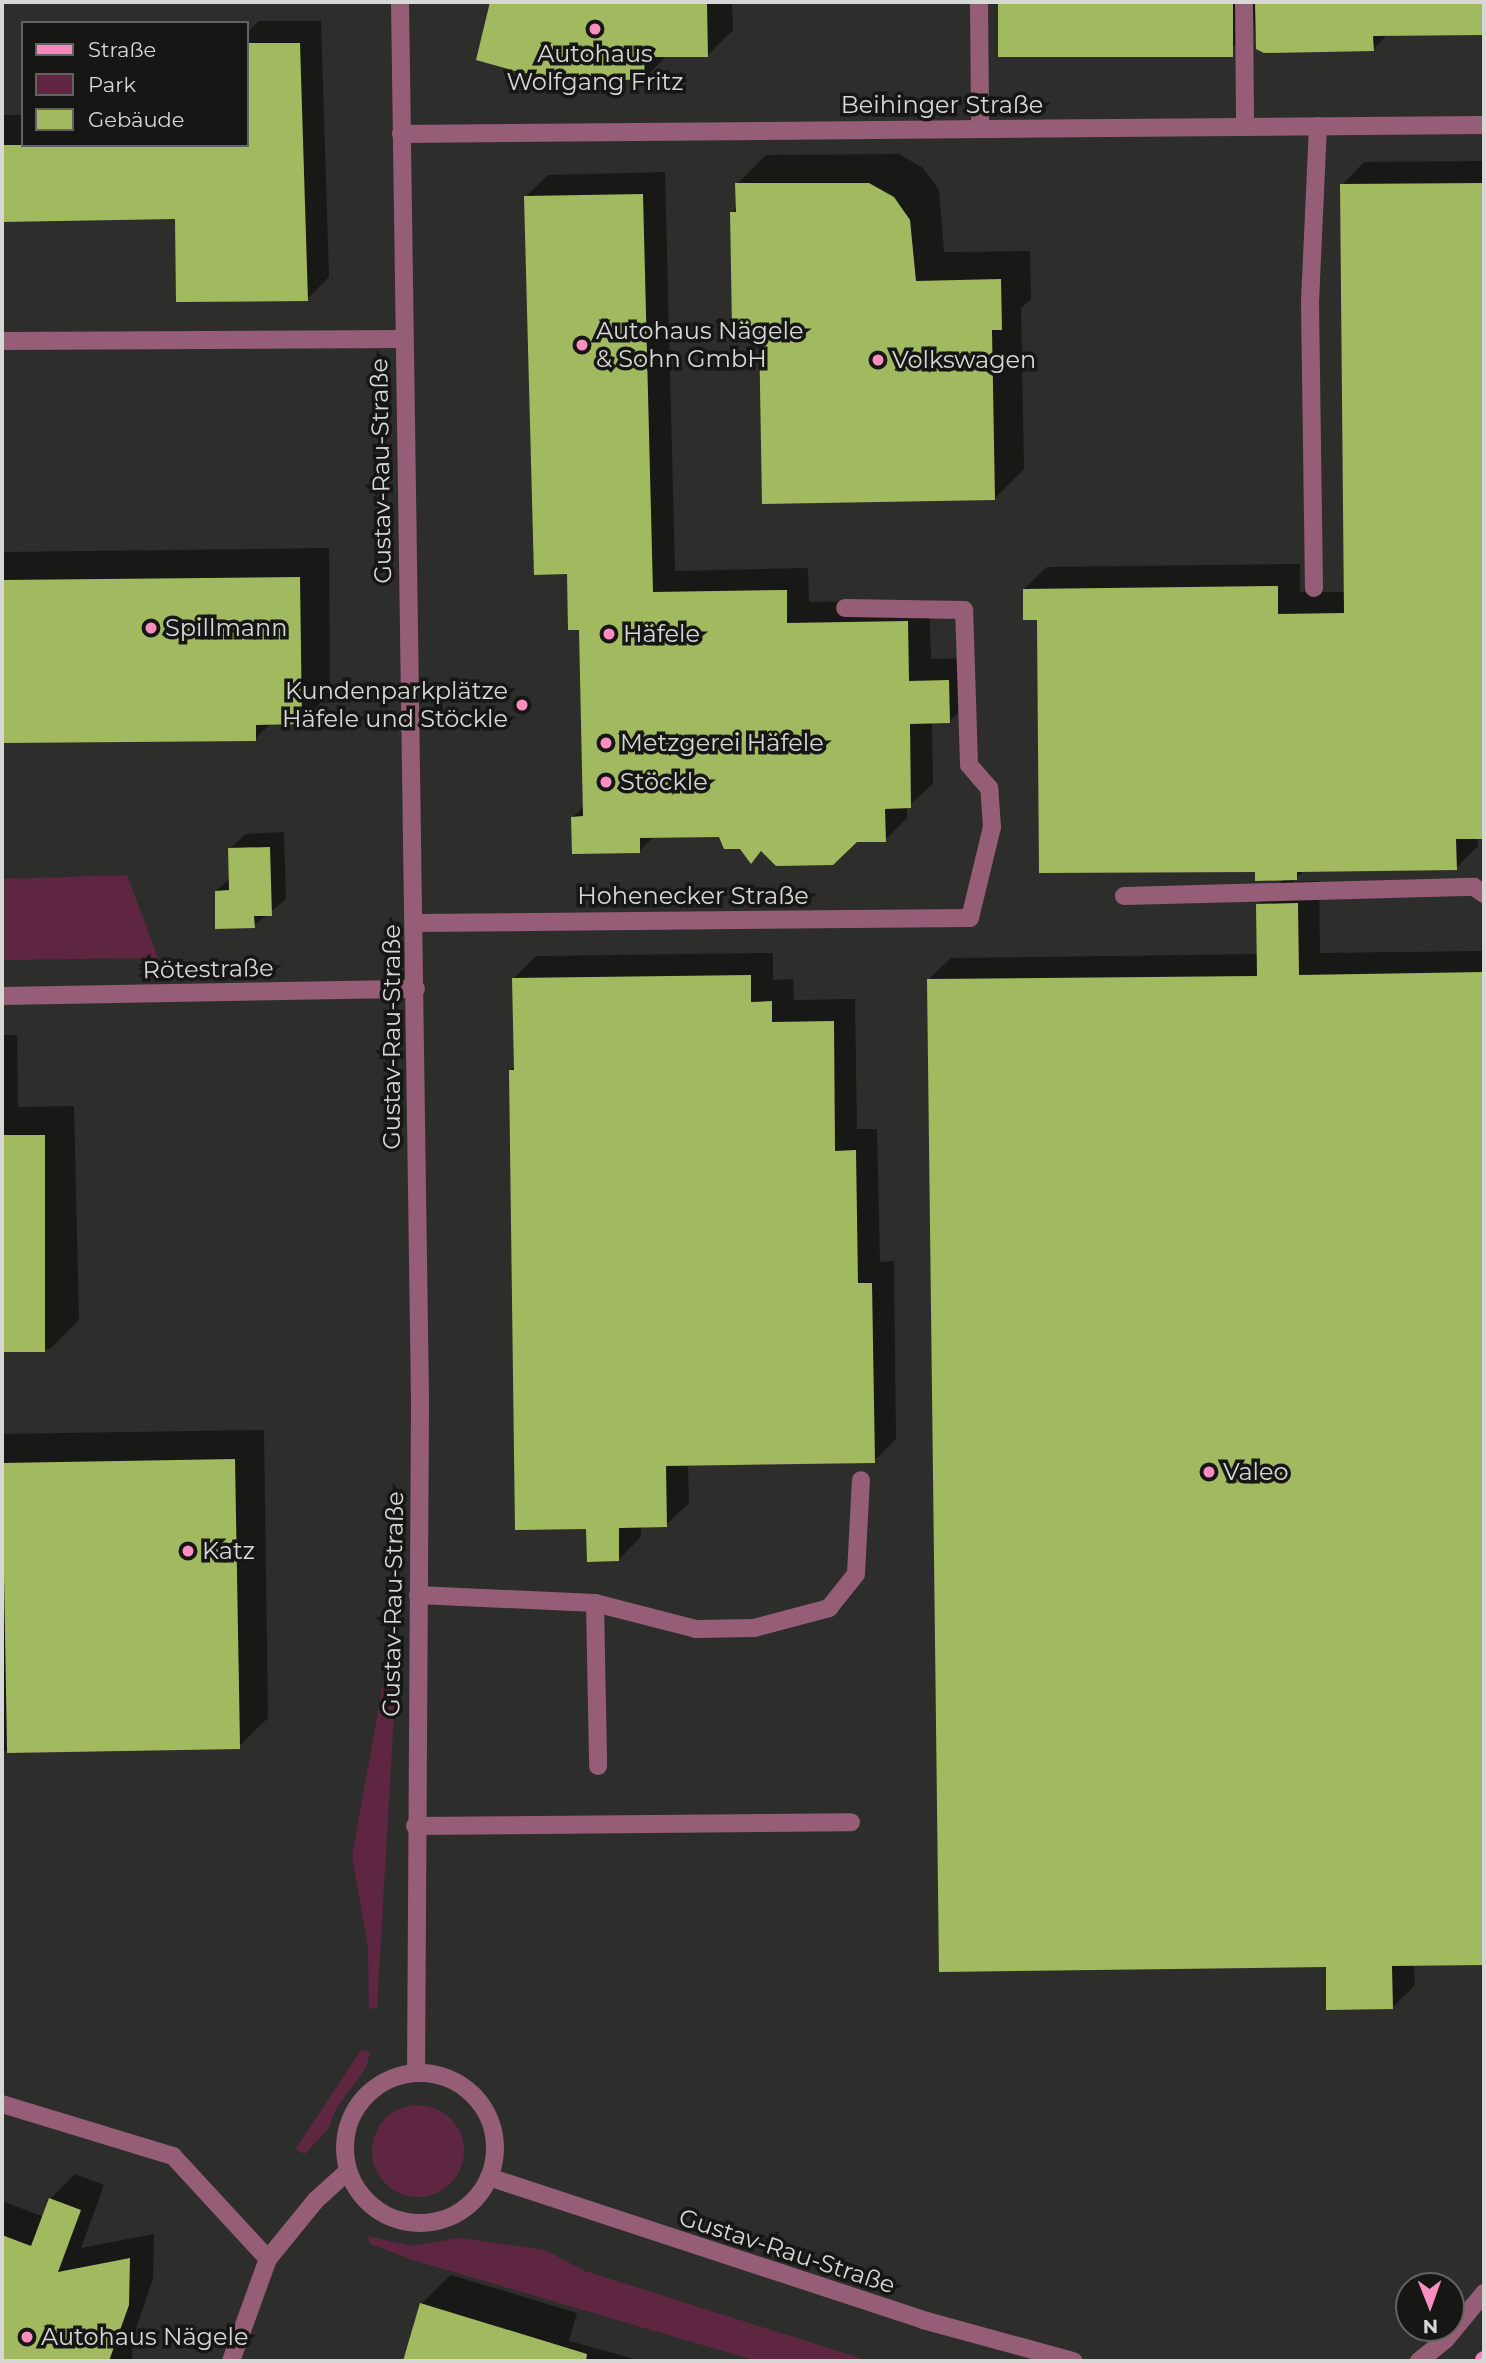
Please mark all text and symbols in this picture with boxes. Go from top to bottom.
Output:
legend [21,21,248,147]
marker: Autohaus Wolfgang Fritz [587,21,603,37]
text: Straße [88,37,156,62]
place label: Autohaus Wolfgang Fritz [507,40,683,96]
text: Park [88,72,136,97]
street label: Beihinger Straße [841,91,1043,119]
text: Gebäude [88,107,185,132]
place label: Autohaus Nägele & Sohn GmbH [596,317,804,373]
marker: Autohaus Nägele & Sohn GmbH [574,337,590,353]
place label: Volkswagen [892,346,1036,374]
marker: Volkswagen [870,352,886,368]
street label: Gustav-Rau-Straße [365,358,397,584]
place label: Spillmann [165,614,287,642]
marker: Spillmann [143,620,159,636]
place label: Häfele [623,620,700,648]
marker: Häfele [601,626,617,642]
place label: Kundenparkplätze Häfele und Stöckle [282,677,508,733]
marker: Kundenparkplätze Häfele und Stöckle [514,697,530,713]
place label: Metzgerei Häfele [620,729,824,757]
marker: Metzgerei Häfele [598,735,614,751]
place label: Stöckle [620,768,708,796]
marker: Stöckle [598,774,614,790]
street label: Hohenecker Straße [577,882,809,910]
street label: Gustav-Rau-Straße [378,924,406,1150]
street label: Rötestraße [142,953,274,985]
place label: Valeo [1223,1458,1289,1486]
marker: Valeo [1201,1464,1217,1480]
street label: Gustav-Rau-Straße [377,1491,409,1717]
place label: Katz [202,1537,255,1565]
marker: Katz [180,1543,196,1559]
street label: Gustav-Rau-Straße [675,2202,899,2300]
north arrow [1395,2272,1465,2342]
text: N [1422,2315,1438,2338]
place label: Autohaus Nägele [41,2323,249,2351]
marker: Autohaus Nägele [19,2329,35,2345]

